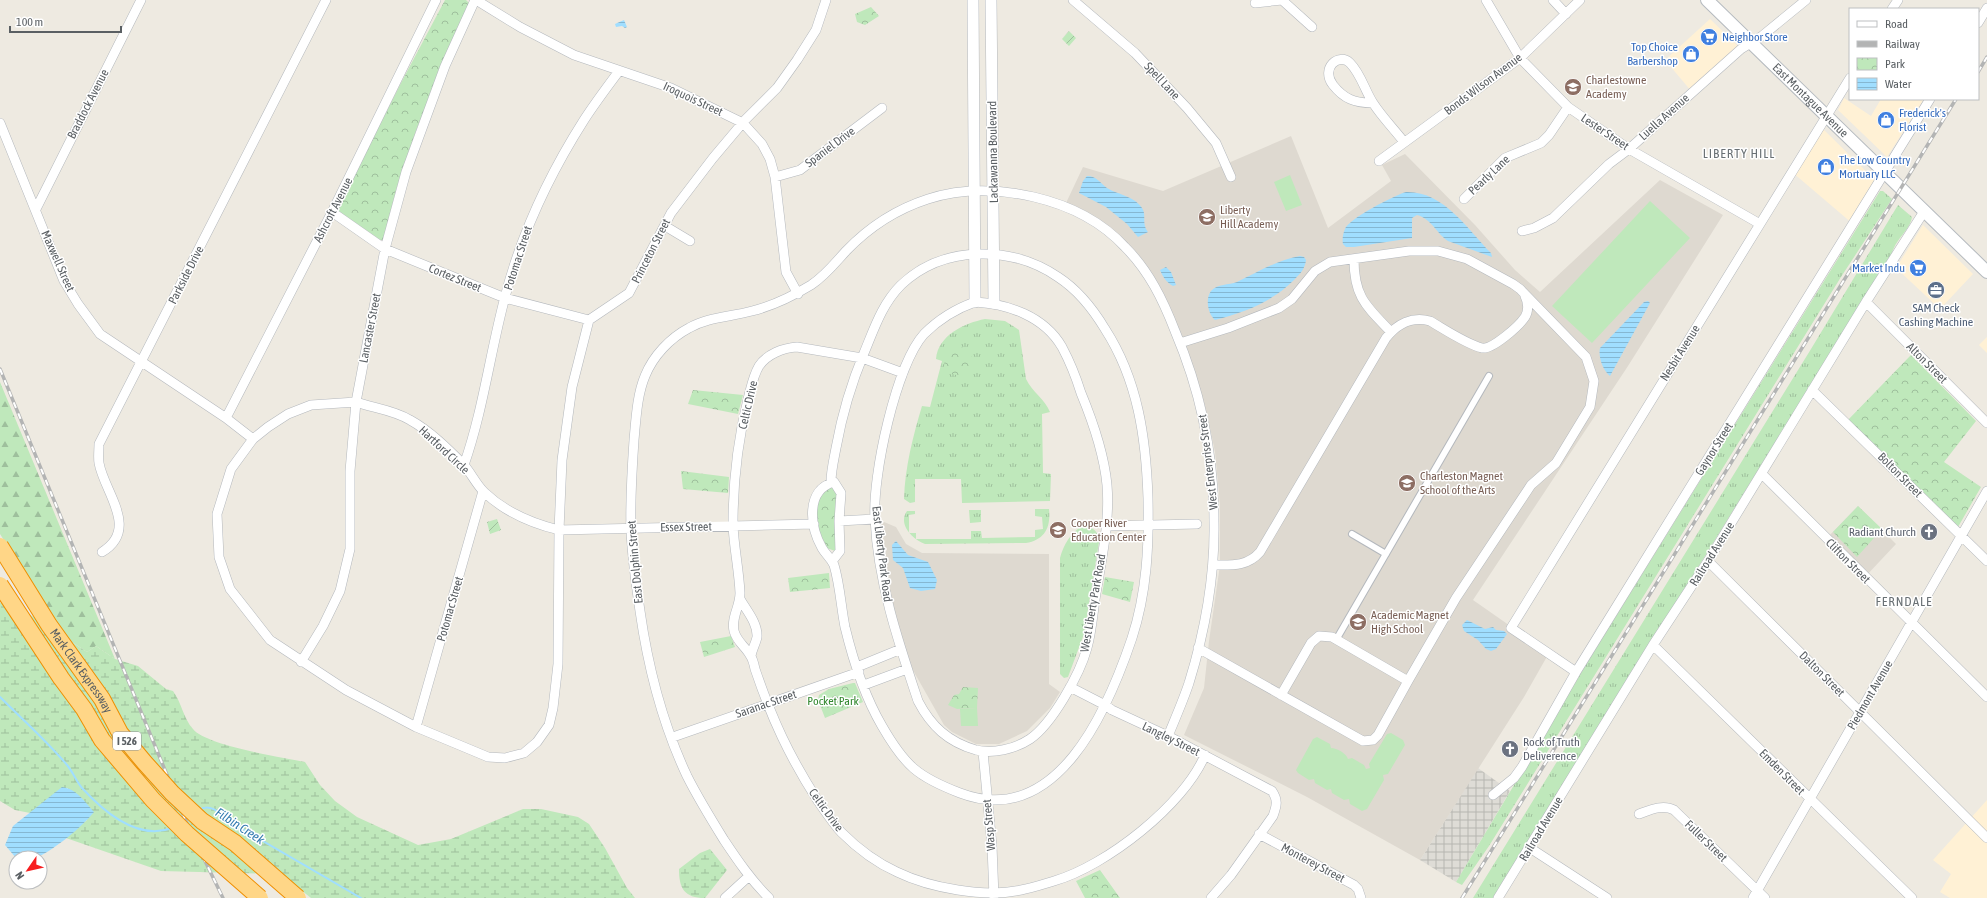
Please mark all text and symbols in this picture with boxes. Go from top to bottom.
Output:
scale bar [10,8,121,34]
legend [1849,8,1979,100]
text: 100 m [16,15,43,29]
text: Road [1885,17,1908,31]
supermarket icon: Neighbor Store [1699,27,1719,47]
place label: Neighbor Store [1722,30,1788,44]
text: Railway [1885,37,1920,51]
place label: Top Choice Barbershop [1627,40,1678,68]
shop icon: Top Choice Barbershop [1681,44,1701,64]
street label: Bonds Wilson Avenue [1441,50,1525,118]
text: Park [1885,57,1906,71]
street label: Spell Lane [1141,60,1183,102]
street label: East Montague Avenue [1770,60,1851,140]
street label: Braddock Avenue [64,67,112,141]
place label: Charlestowne Academy [1586,73,1646,101]
school or university icon: Charlestowne Academy [1563,77,1583,97]
text: Water [1885,77,1912,91]
street label: Iroquois Street [661,79,726,119]
street label: Luella Avenue [1636,91,1692,143]
street label: Lackawanna Boulevard [985,101,1001,203]
place label: Frederick's Florist [1899,106,1946,134]
shop icon: Frederick's Florist [1876,110,1896,130]
street label: Lester Street [1578,111,1632,153]
street label: Spaniel Drive [802,124,858,170]
district label: LIBERTY HILL [1703,146,1775,161]
street label: Pearly Lane [1465,152,1513,198]
place label: The Low Country Mortuary LLC [1839,153,1911,181]
shop icon: The Low Country Mortuary LLC [1816,157,1836,177]
street label: Ashcroft Avenue [311,175,355,245]
place label: Liberty Hill Academy [1220,203,1278,231]
school or university icon: Liberty Hill Academy [1197,207,1217,227]
street label: Princeton Street [629,216,674,286]
street label: Potomac Street [501,223,535,292]
street label: Maxwell Street [38,228,78,294]
street label: Parkside Drive [165,244,207,306]
supermarket icon: Market Indu [1908,258,1928,278]
street label: Cortez Street [427,261,484,295]
place label: Market Indu [1852,261,1905,275]
office icon: SAM Check Cashing Machine [1926,280,1946,300]
street label: Lancaster Street [356,291,384,364]
place label: SAM Check Cashing Machine [1899,301,1973,329]
street label: Nesbit Avenue [1657,322,1703,384]
street label: Alton Street [1904,340,1951,387]
street label: Celtic Drive [736,379,760,431]
street label: West Enterprise Street [1195,413,1221,511]
street label: Gaynor Street [1692,419,1736,478]
street label: Hartford Circle [416,423,472,477]
street label: Bolton Street [1875,450,1926,501]
place label: Charleston Magnet School of the Arts [1420,469,1504,497]
school or university icon: Charleston Magnet School of the Arts [1397,473,1417,493]
street label: East Liberty Park Road [869,505,895,603]
place label: Cooper River Education Center [1071,516,1146,544]
street label: East Dolphin Street [624,519,646,604]
street label: Railroad Avenue [1687,519,1737,589]
street label: Essex Street [660,520,713,534]
school or university icon: Cooper River Education Center [1048,520,1068,540]
church icon: Radiant Church [1919,522,1939,542]
place label: Radiant Church [1849,525,1916,539]
street label: Clifton Street [1823,536,1874,587]
street label: West Liberty Park Road [1077,553,1109,653]
street label: Potomac Street [434,574,466,643]
district label: FERNDALE [1875,594,1933,609]
place label: Academic Magnet High School [1371,608,1450,636]
school or university icon: Academic Magnet High School [1348,612,1368,632]
street label: Mark Clark Expressway [47,626,115,715]
street label: Dalton Street [1796,648,1848,700]
street label: Piedmont Avenue [1844,658,1896,732]
street label: Saranac Street [734,687,799,721]
park label: Pocket Park [807,694,859,708]
street label: Langley Street [1140,719,1203,759]
road number: I 526 [113,732,141,750]
place label: Rock of Truth Deliverence [1523,735,1580,763]
church icon: Rock of Truth Deliverence [1500,739,1520,759]
street label: Emden Street [1756,746,1808,798]
street label: Celtic Drive [806,786,846,834]
street label: Railroad Avenue [1516,794,1566,864]
street label: Wasp Street [980,798,998,851]
water label: Filbin Creek [213,805,268,848]
street label: Fuller Street [1682,817,1731,865]
street label: Monterey Street [1279,840,1348,886]
north arrow [8,850,48,890]
text: N [13,870,27,882]

